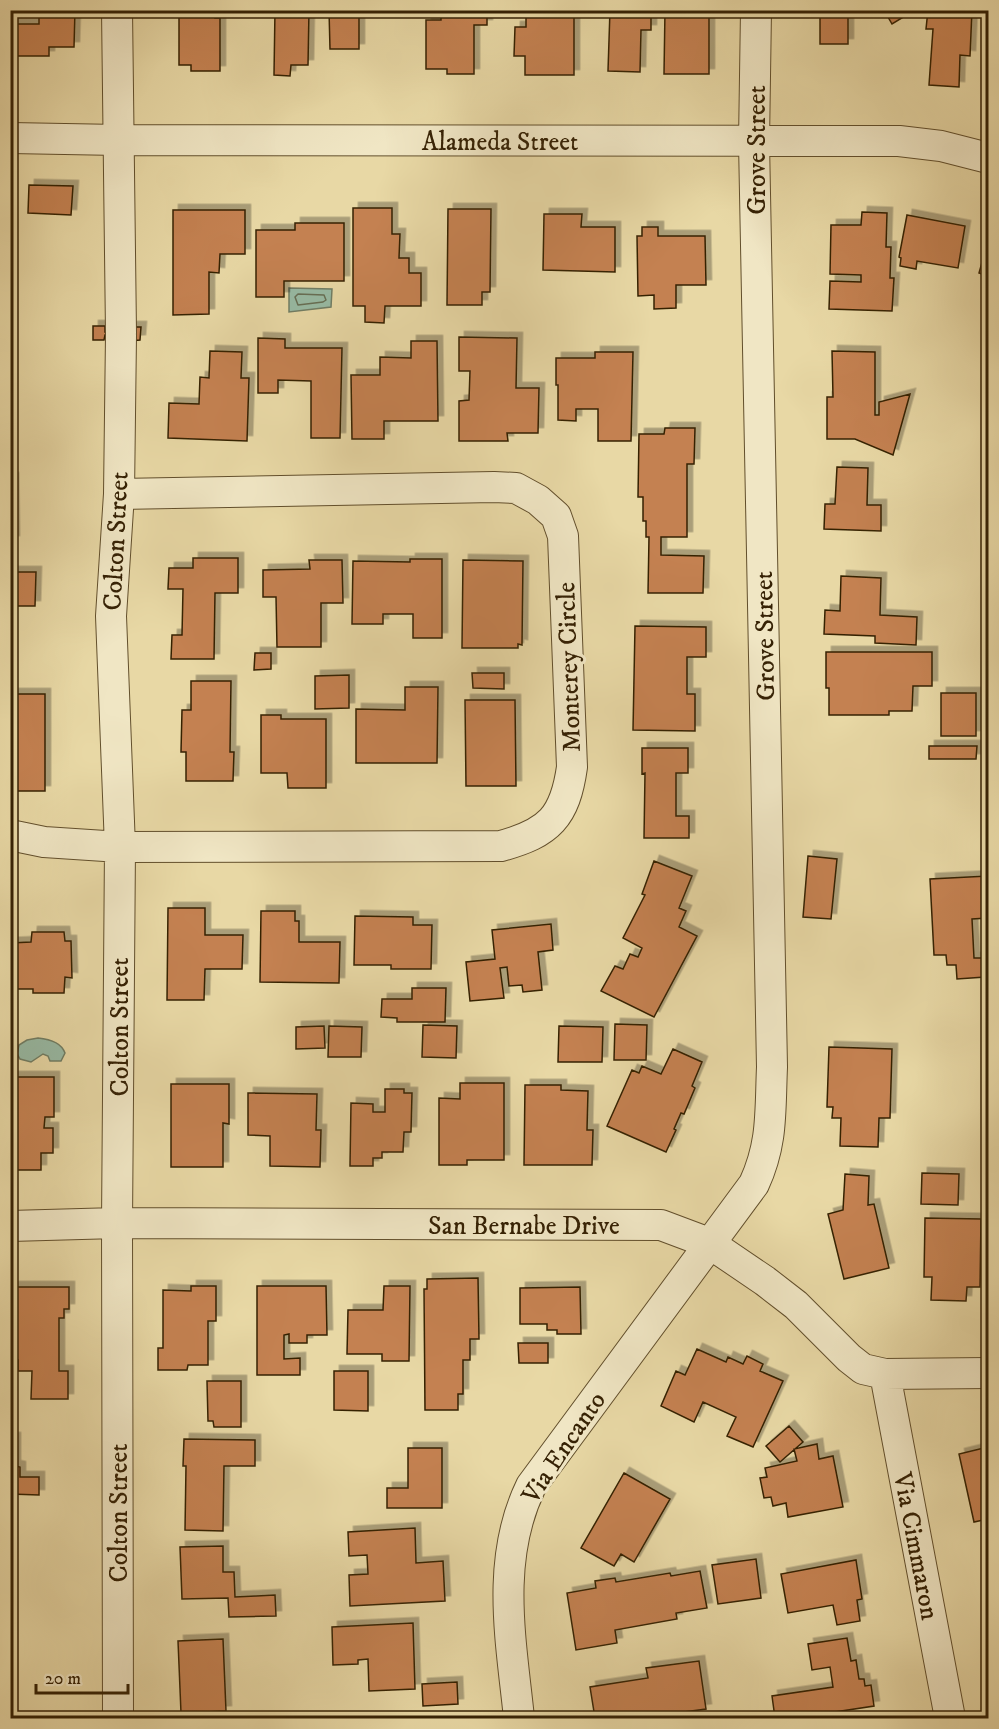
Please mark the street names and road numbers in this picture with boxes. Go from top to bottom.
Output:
street label: Grove Street [741,85,774,215]
street label: Alameda Street [422,126,578,159]
street label: Colton Street [96,471,137,611]
street label: Grove Street [748,571,783,701]
street label: Monterey Circle [550,581,589,753]
street label: Colton Street [104,957,137,1097]
street label: San Bernabe Drive [428,1210,620,1243]
street label: Via Encanto [514,1385,614,1511]
street label: Colton Street [103,1443,136,1583]
street label: Via Cimmaron [885,1469,946,1623]

